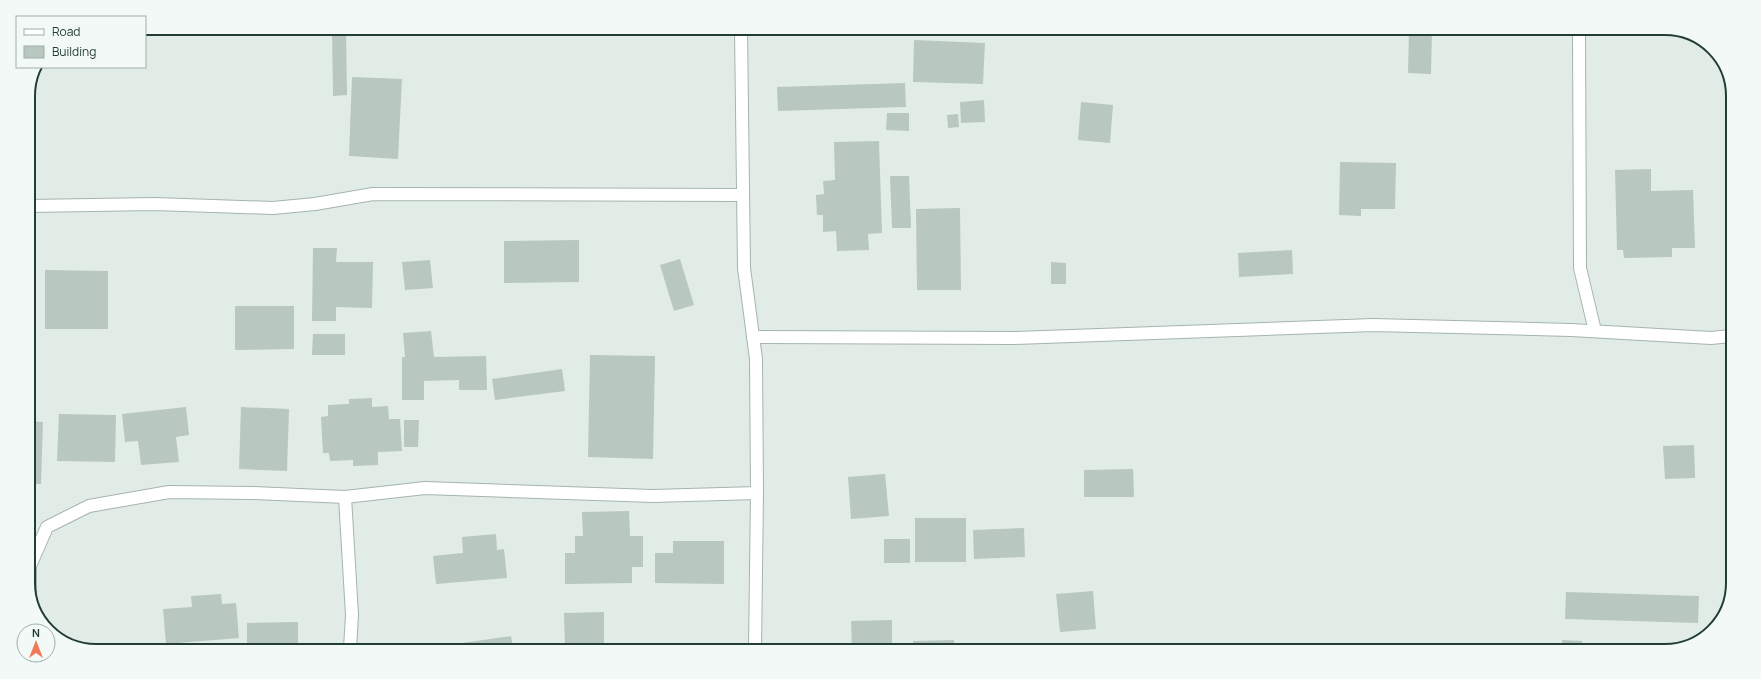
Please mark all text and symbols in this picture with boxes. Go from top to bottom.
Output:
legend [16,16,146,68]
text: Road [52,23,80,40]
text: Building [52,43,96,60]
north arrow [16,623,56,663]
text: N [32,625,40,640]

